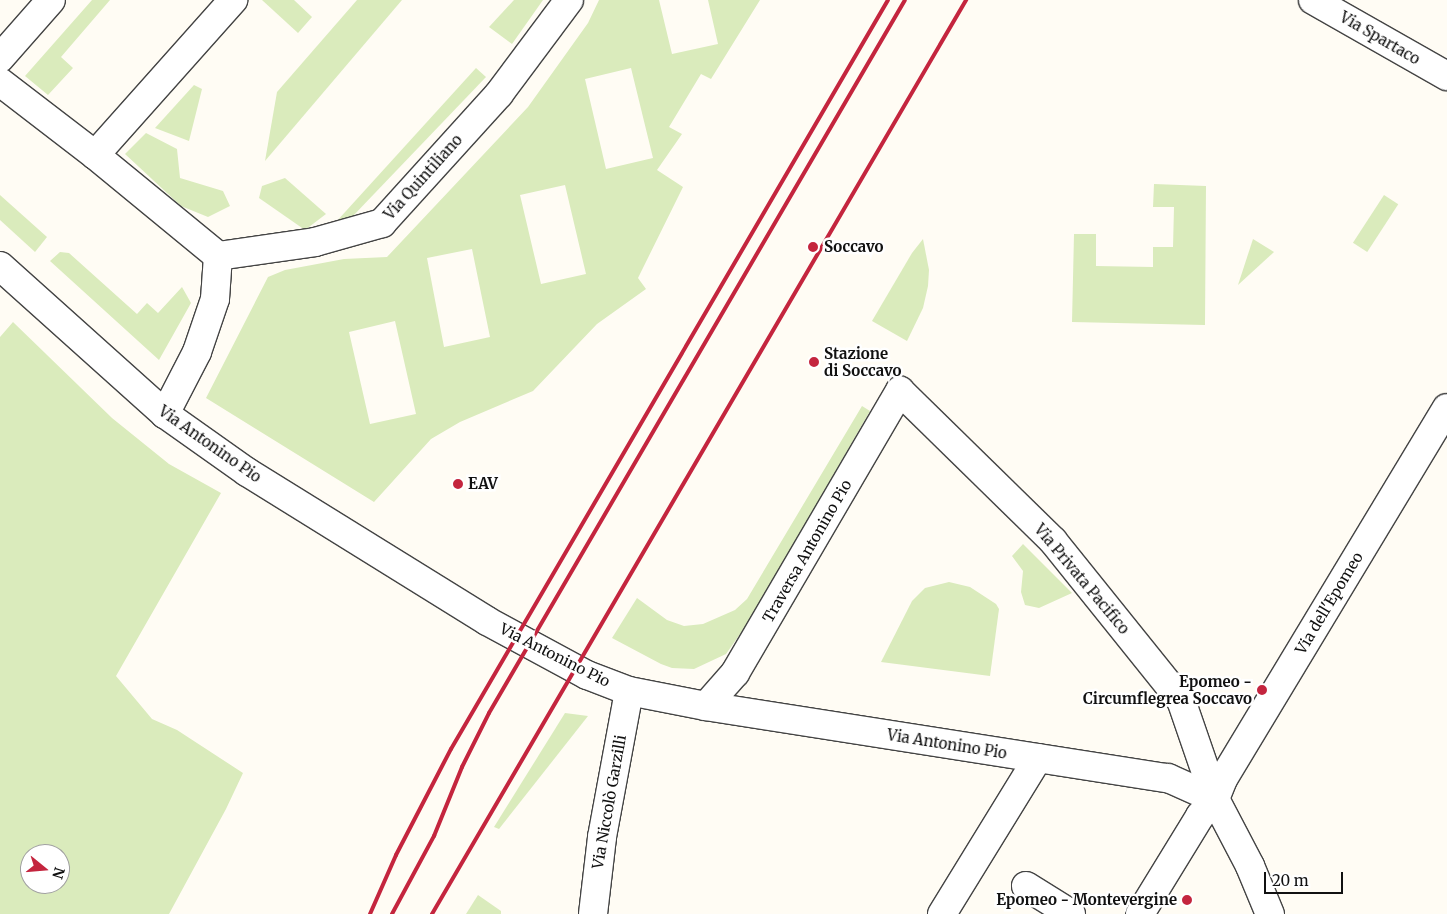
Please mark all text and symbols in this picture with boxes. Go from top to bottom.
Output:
street label: Via Spartaco [1337,8,1423,68]
street label: Via Quintiliano [380,131,466,223]
place label: Soccavo [824,238,884,256]
marker: Soccavo [806,240,820,254]
place label: Stazione di Soccavo [824,344,901,379]
marker: Stazione di Soccavo [808,356,820,368]
street label: Via Antonino Pio [155,402,265,486]
place label: EAV [468,475,498,493]
street label: Traversa Antonino Pio [759,477,855,625]
marker: EAV [452,478,464,490]
street label: Via Privata Pacifico [1031,520,1133,638]
street label: Via dell'Epomeo [1291,549,1367,657]
street label: Via Antonino Pio [497,619,613,691]
place label: Epomeo - Circumflegrea Soccavo [1083,672,1252,707]
marker: Epomeo - Circumflegrea Soccavo [1256,684,1268,696]
street label: Via Antonino Pio [886,726,1008,762]
street label: Via Niccolò Garzilli [588,734,630,870]
north arrow [20,844,70,894]
scale bar [1267,862,1346,894]
text: N [48,865,69,881]
text: 20 m [1272,871,1309,890]
place label: Epomeo - Montevergine [996,891,1177,909]
marker: Epomeo - Montevergine [1181,894,1193,906]

